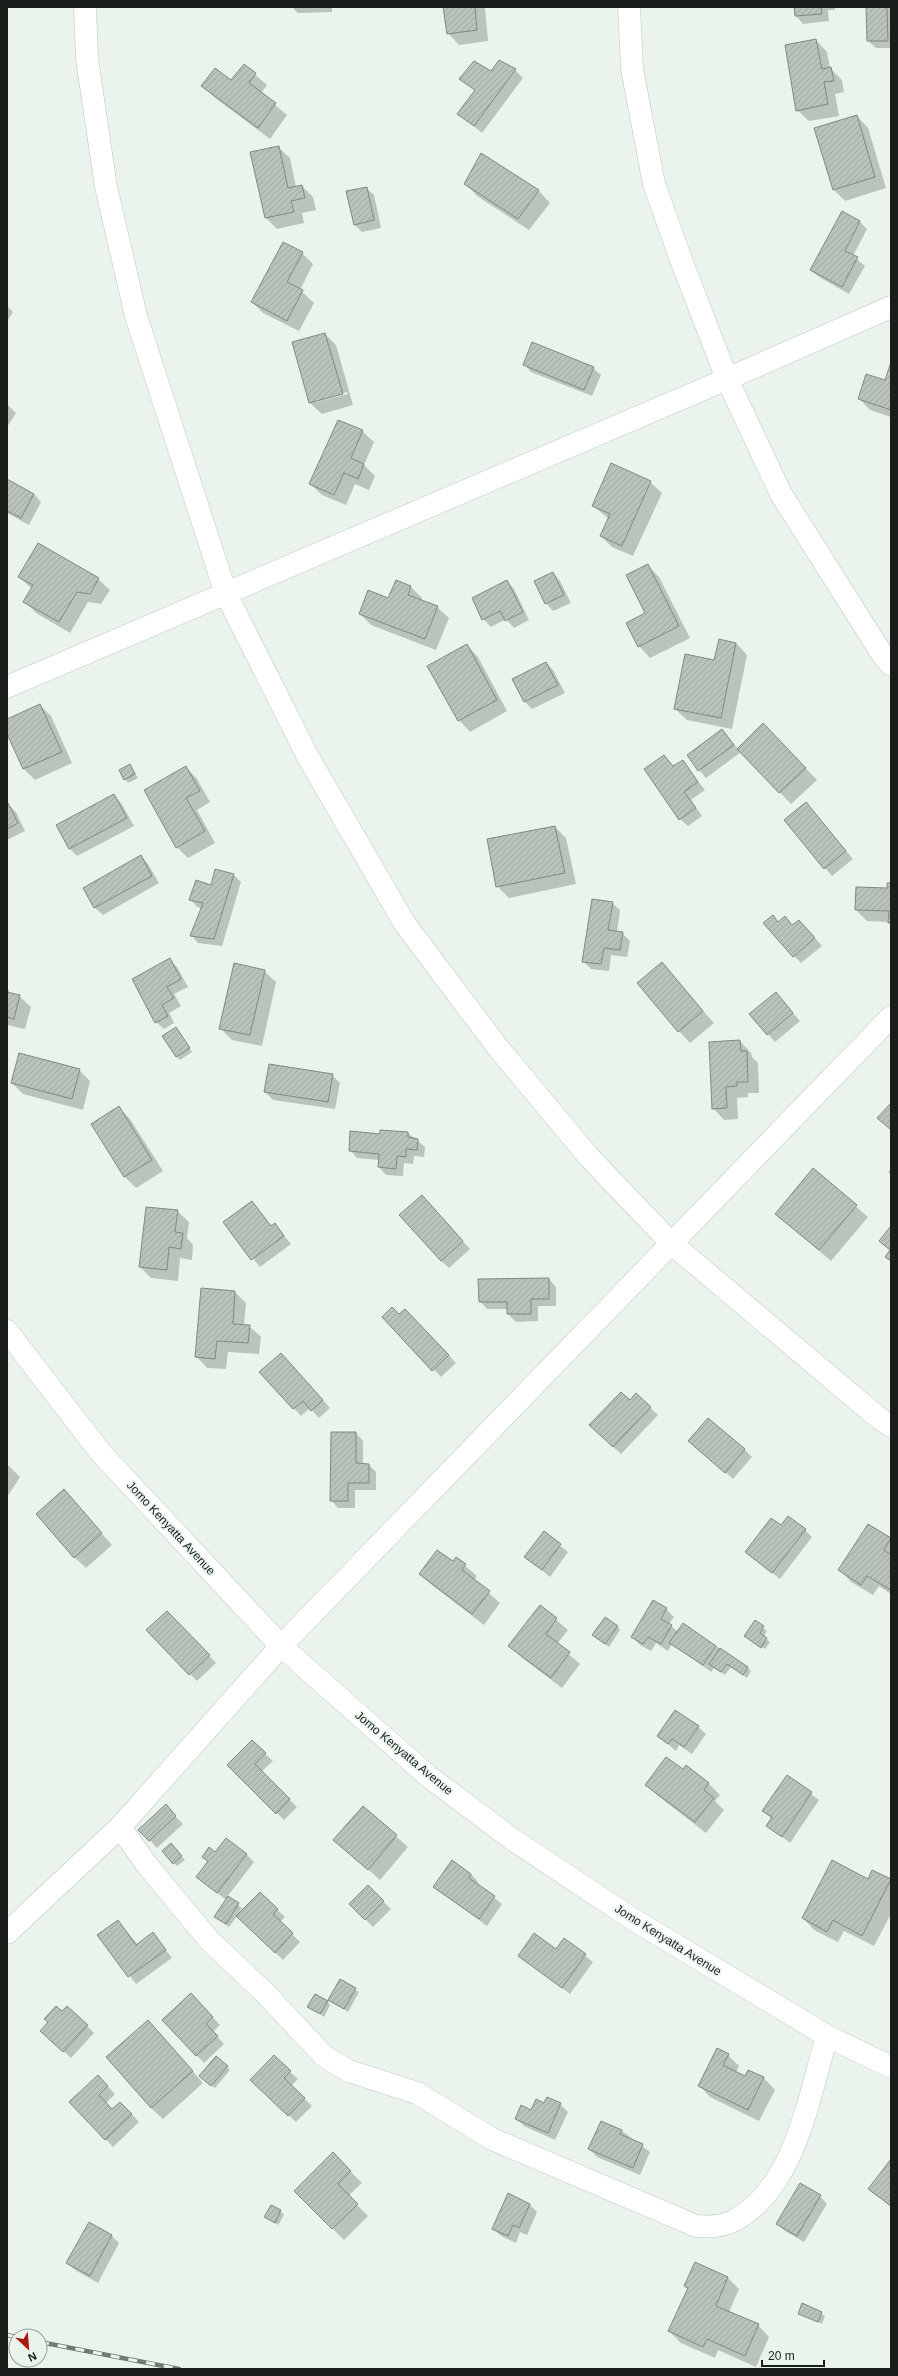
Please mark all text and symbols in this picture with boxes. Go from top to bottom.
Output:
street label: Jomo Kenyatta Avenue [124,1478,218,1578]
street label: Jomo Kenyatta Avenue [352,1708,456,1798]
street label: Jomo Kenyatta Avenue [612,1901,724,1979]
north arrow [8,2328,48,2368]
scale bar [762,2342,824,2368]
text: 20 m [768,2349,795,2363]
text: N [26,2350,39,2364]

